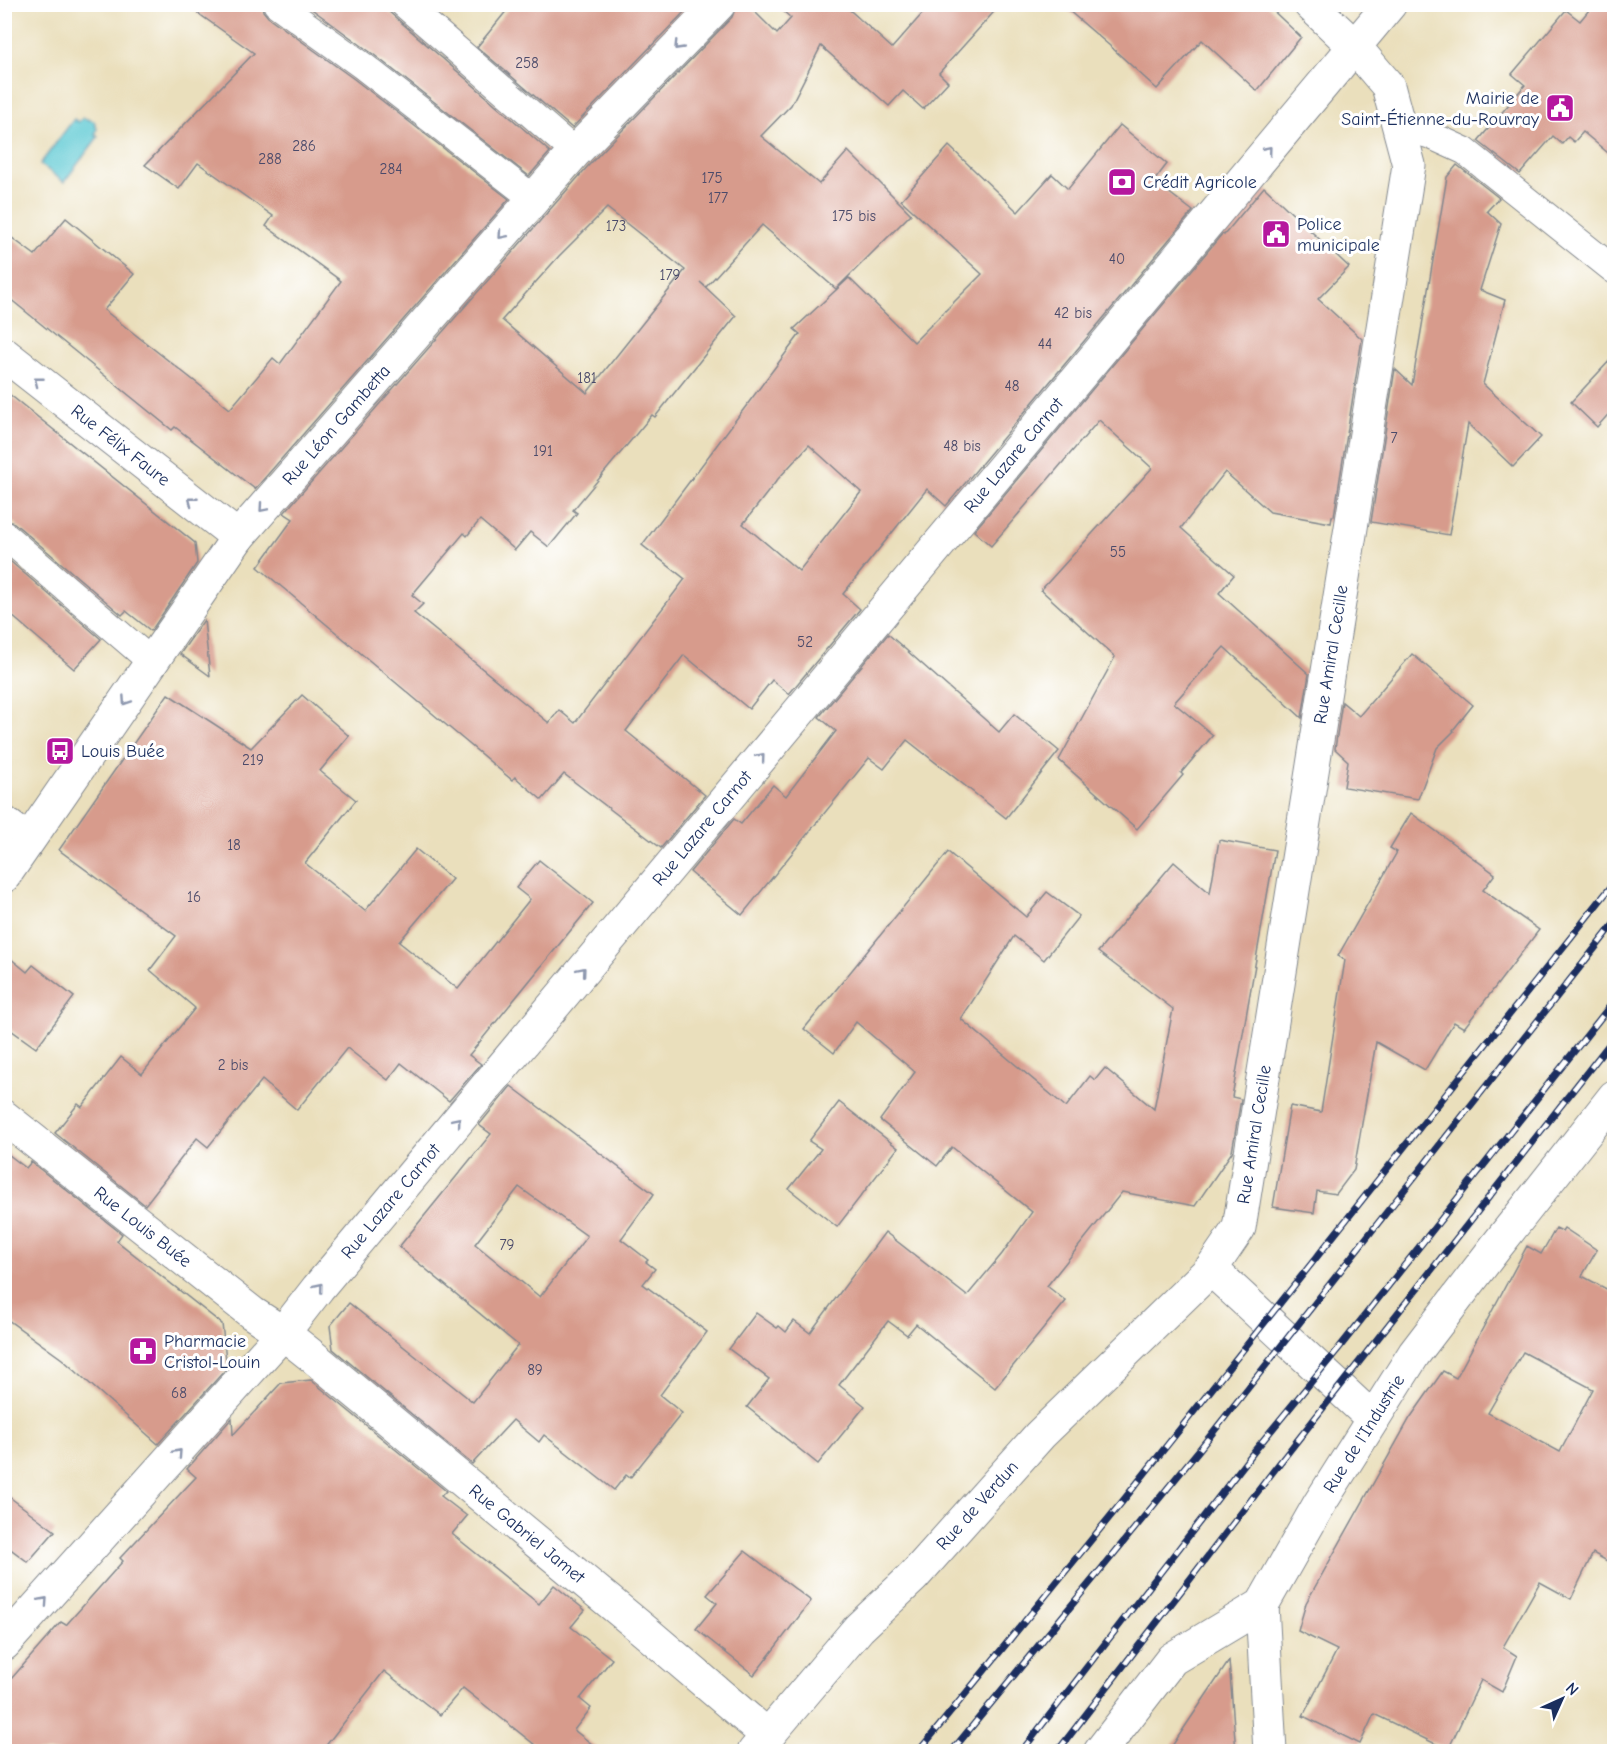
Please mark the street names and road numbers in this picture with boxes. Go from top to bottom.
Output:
street label: Rue Léon Gambetta [278,360,395,489]
street label: Rue Lazare Carnot [959,392,1068,517]
street label: Rue Félix Faure [67,400,174,490]
street label: Rue Amiral Cecille [1309,584,1352,725]
street label: Rue Lazare Carnot [648,766,757,890]
street label: Rue Amiral Cecille [1233,1063,1275,1205]
street label: Rue Lazare Carnot [336,1139,445,1263]
street label: Rue Louis Buée [90,1182,196,1272]
street label: Rue de l'Industrie [1319,1371,1409,1497]
street label: Rue de Verdun [932,1456,1022,1554]
street label: Rue Gabriel Jamet [465,1480,590,1588]

